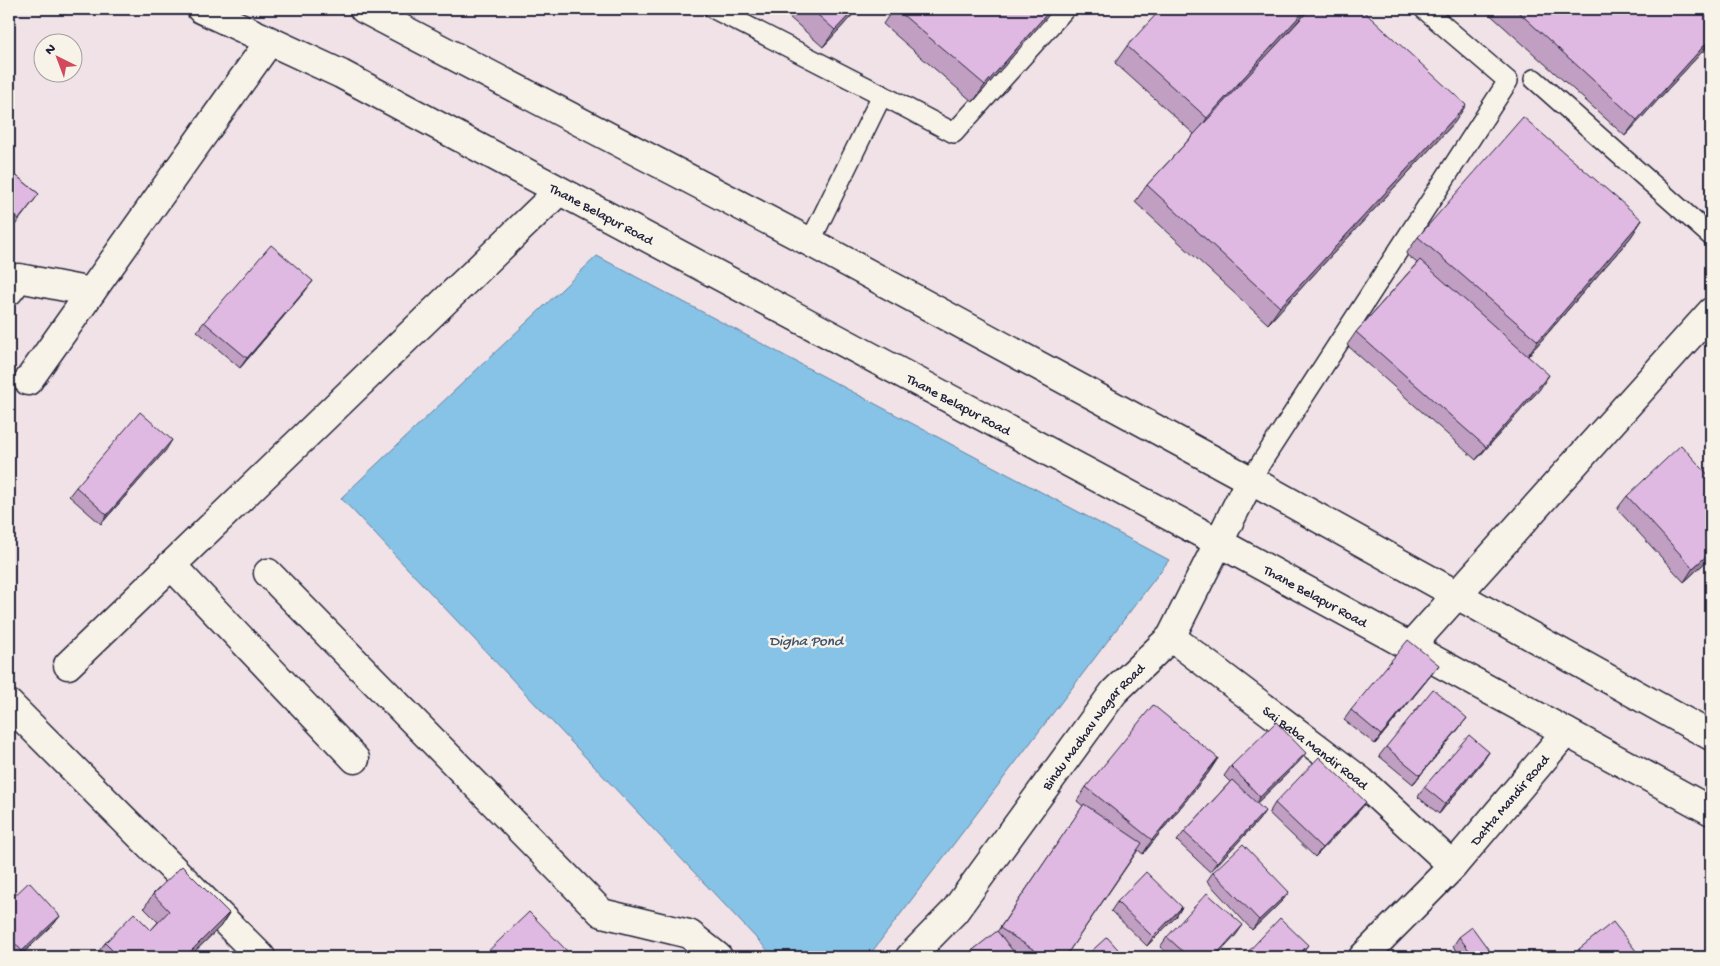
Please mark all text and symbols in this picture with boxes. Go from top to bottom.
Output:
north arrow [32,32,82,82]
text: N [42,41,60,60]
street label: Thane Belapur Road [545,180,657,251]
street label: Thane Belapur Road [902,371,1015,442]
street label: Thane Belapur Road [1259,562,1371,634]
water label: Digha Pond [769,633,845,651]
street label: Bindu Madhav Nagar Road [1039,660,1151,795]
street label: Sai Baba Mandir Road [1258,703,1372,796]
street label: Datta Mandir Road [1467,751,1555,851]

